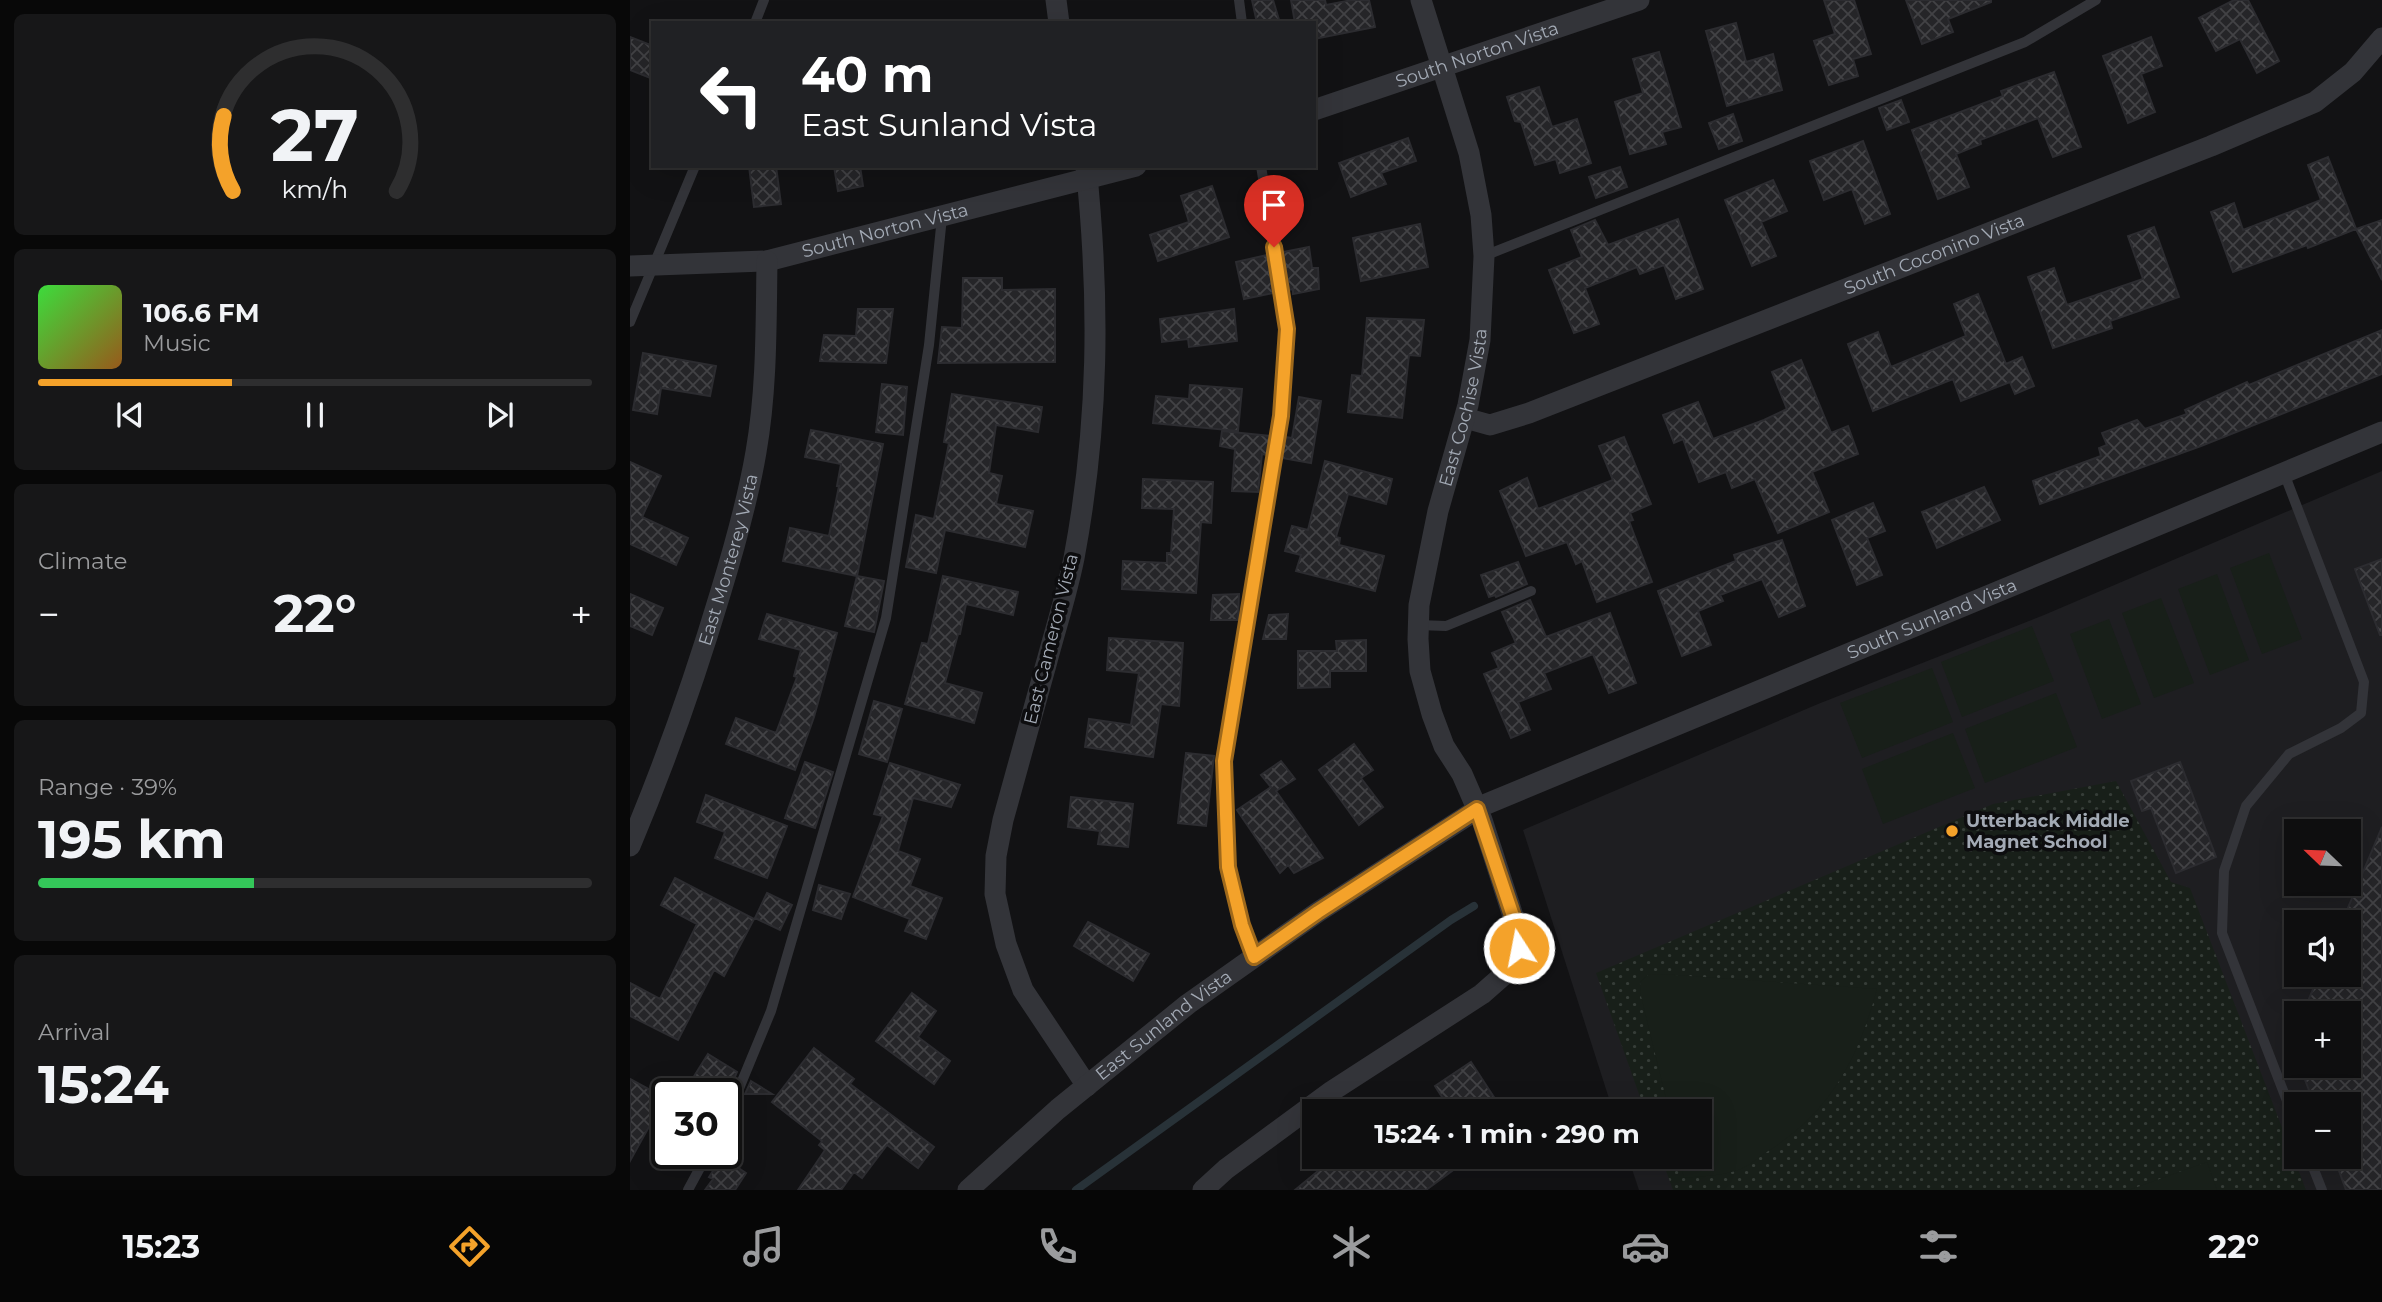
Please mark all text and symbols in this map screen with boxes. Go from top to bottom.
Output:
street label: South Norton Vista [1393,17,1561,93]
text: 40 m [801,45,933,104]
icon: left [686,49,777,140]
text: 27 [271,91,359,179]
text: East Sunland Vista [801,105,1097,144]
text: km/h [282,173,348,203]
pin [1244,175,1304,247]
icon: arrive [1255,186,1293,224]
street label: South Norton Vista [800,199,970,263]
street label: South Coconino Vista [1841,209,2028,300]
text: 106.6 FM [143,297,260,329]
street label: East Cochise Vista [1434,328,1492,489]
text: Music [143,329,211,357]
icon: previous [111,396,149,434]
icon: pause [296,396,334,434]
icon: next [481,396,519,434]
street label: East Monterey Vista [694,472,763,648]
text: Climate [38,547,127,575]
street label: East Cameron Vista [1019,551,1083,727]
street label: South Sunland Vista [1844,574,2020,664]
text: 22° [273,582,357,645]
text: − [38,591,60,638]
text: + [570,591,592,638]
text: Range · 39% [38,773,177,801]
text: 195 km [38,808,226,871]
place label: Utterback Middle Magnet School [1966,810,2130,853]
north arrow [2284,819,2361,896]
map controls [2284,819,2361,1169]
marker: Utterback Middle Magnet School [1944,823,1960,839]
button: sound [2284,910,2361,987]
position arrow [1482,911,1556,985]
street label: East Sunland Vista [1091,965,1236,1085]
button: + [2284,1001,2361,1078]
text: Arrival [38,1018,111,1046]
text: 15:24 [38,1053,169,1116]
speed limit sign: 30 [651,1078,742,1169]
button: − [2284,1092,2361,1169]
text: 15:24 · 1 min · 290 m [1374,1118,1640,1150]
icon: directions [445,1222,494,1271]
icon: music [739,1222,788,1271]
icon: phone [1033,1222,1082,1271]
icon: climate [1327,1222,1376,1271]
icon: car [1621,1222,1670,1271]
icon: filters [1914,1222,1963,1271]
text: 15:23 [122,1227,200,1266]
text: 22° [2208,1227,2260,1266]

